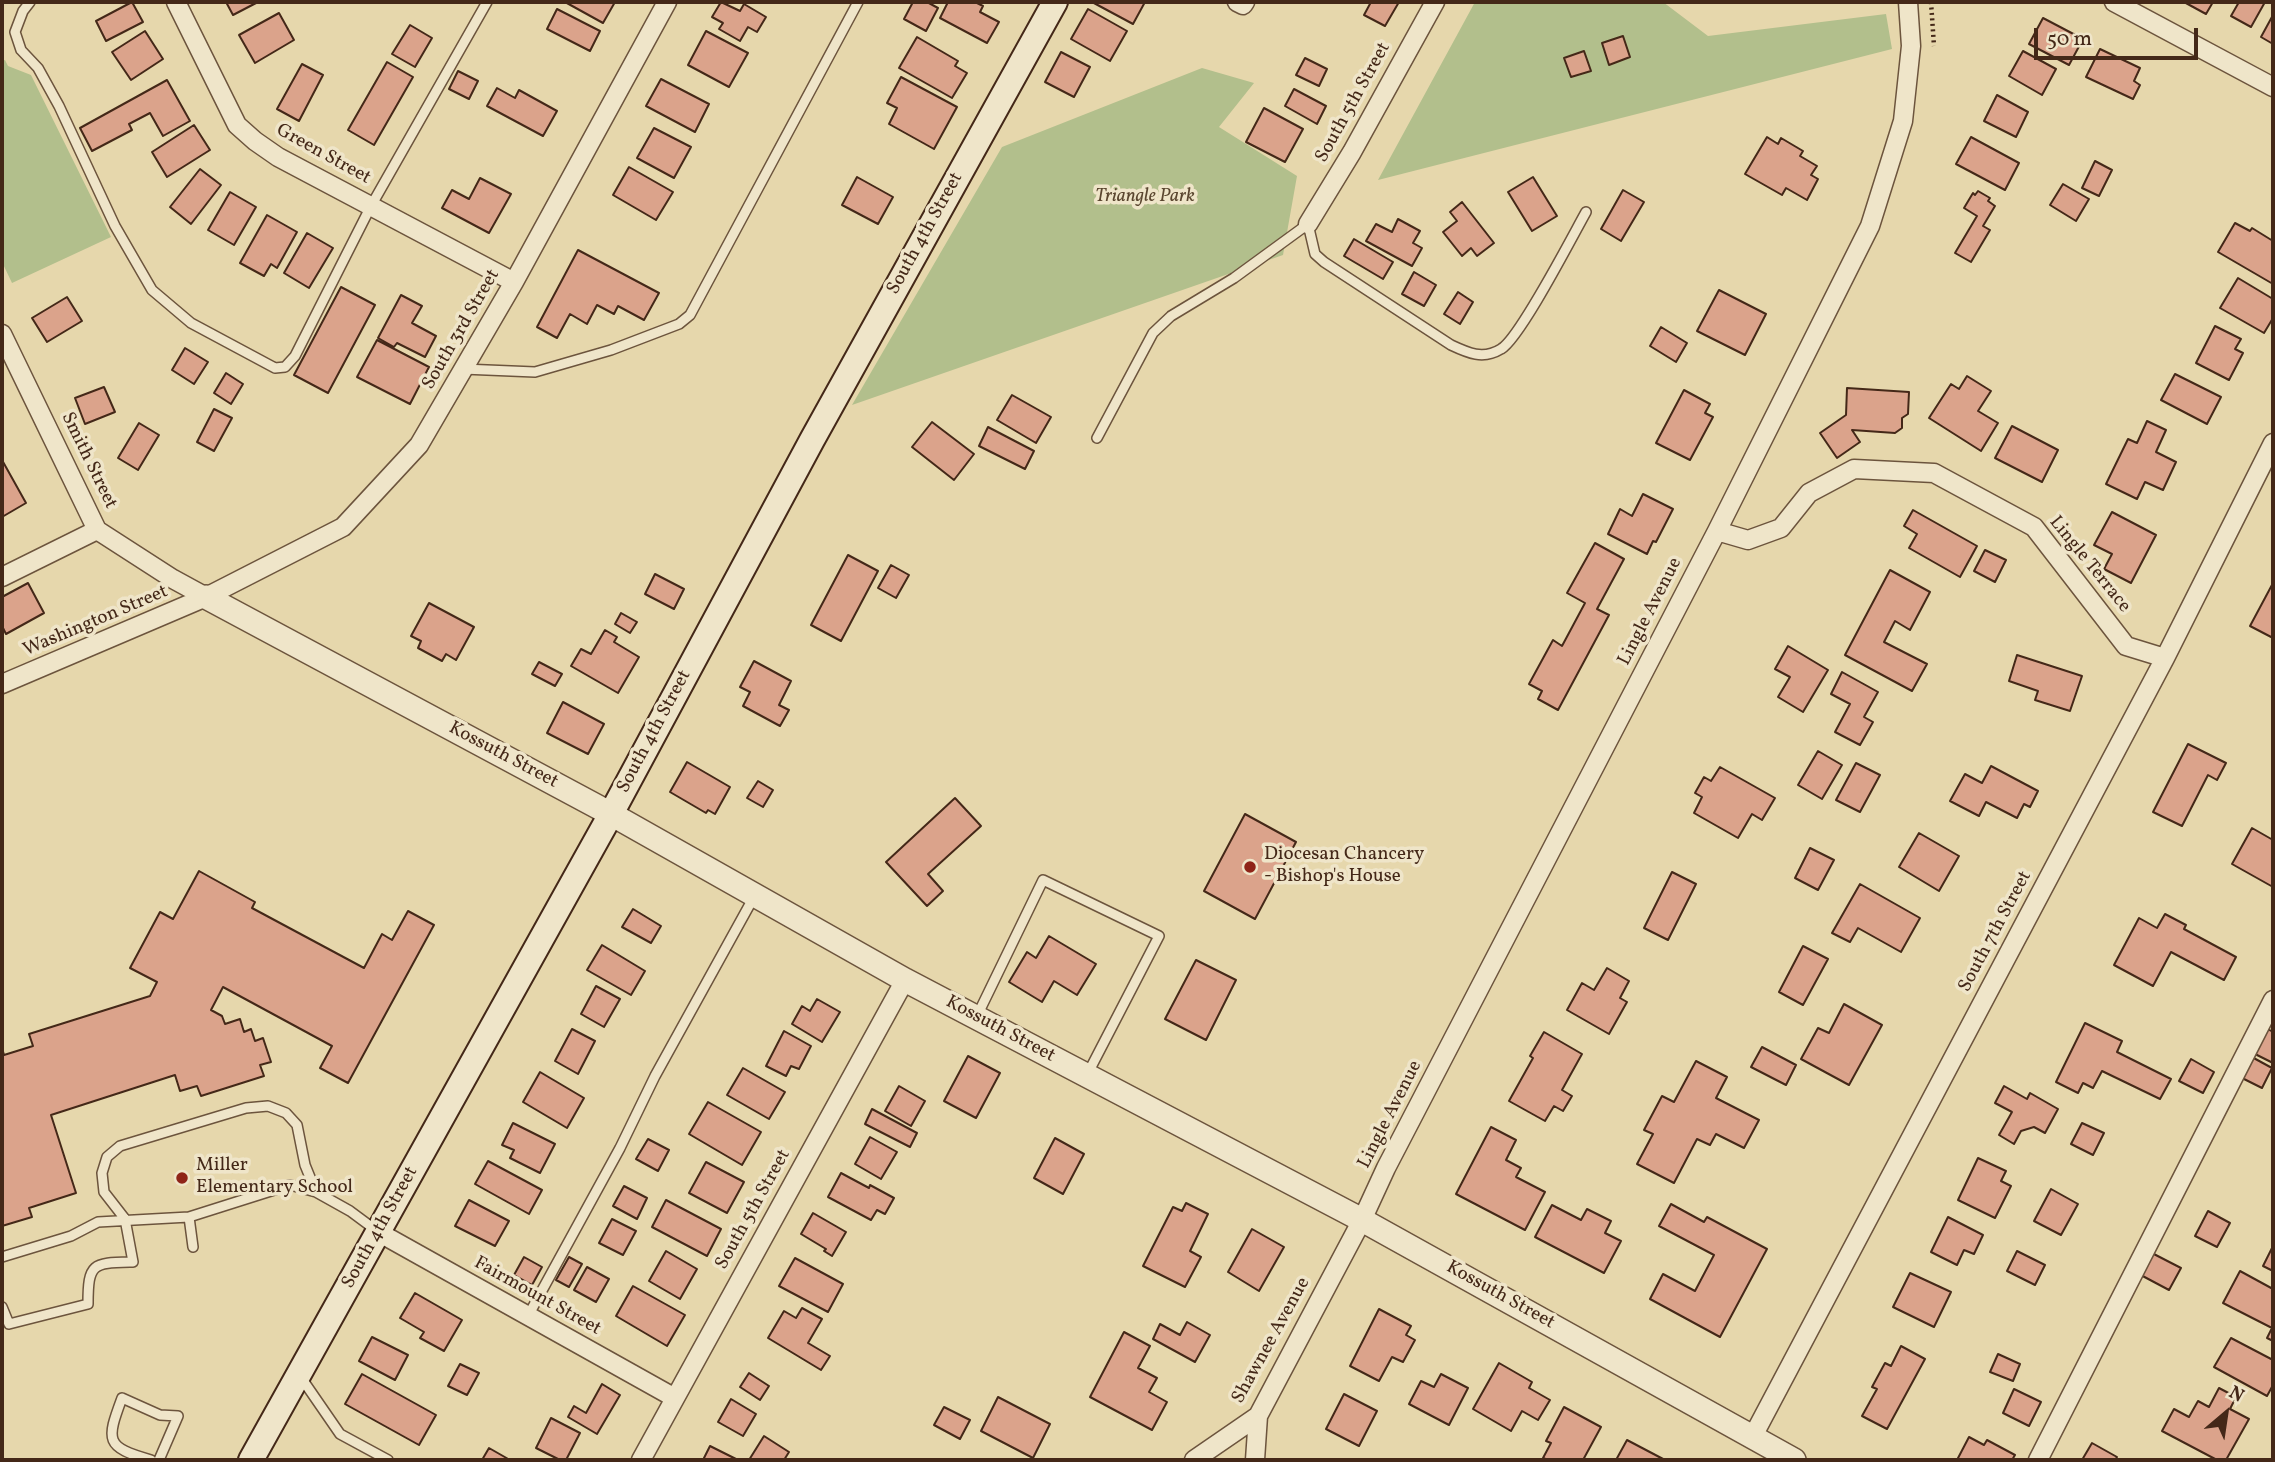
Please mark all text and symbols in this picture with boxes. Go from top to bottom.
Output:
scale bar [2037,14,2202,58]
text: 50 m [2047,25,2092,54]
street label: South 5th Street [1312,39,1396,167]
street label: Green Street [272,120,374,190]
street label: South 4th Street [883,169,969,299]
park label: Triangle Park [1095,187,1195,209]
street label: South 3rd Street [418,266,506,394]
street label: Smith Street [55,409,121,513]
street label: Lingle Terrace [2043,512,2135,618]
street label: Lingle Avenue [1614,554,1688,670]
street label: Washington Street [20,581,172,663]
street label: South 4th Street [613,667,697,797]
street label: Kossuth Street [444,718,562,794]
place label: Diocesan Chancery - Bishop's House [1264,845,1424,889]
marker: Diocesan Chancery - Bishop's House [1242,859,1258,875]
street label: South 7th Street [1955,868,2037,996]
street label: Kossuth Street [941,992,1059,1068]
street label: Lingle Avenue [1354,1057,1428,1173]
street label: South 5th Street [712,1146,796,1274]
place label: Miller Elementary School [196,1156,353,1200]
street label: South 4th Street [338,1163,424,1293]
marker: Miller Elementary School [174,1170,190,1186]
street label: Fairmount Street [469,1253,605,1341]
street label: Kossuth Street [1442,1257,1558,1335]
street label: Shawnee Avenue [1228,1274,1316,1408]
north arrow [2191,1378,2261,1448]
text: N [2224,1380,2249,1409]

